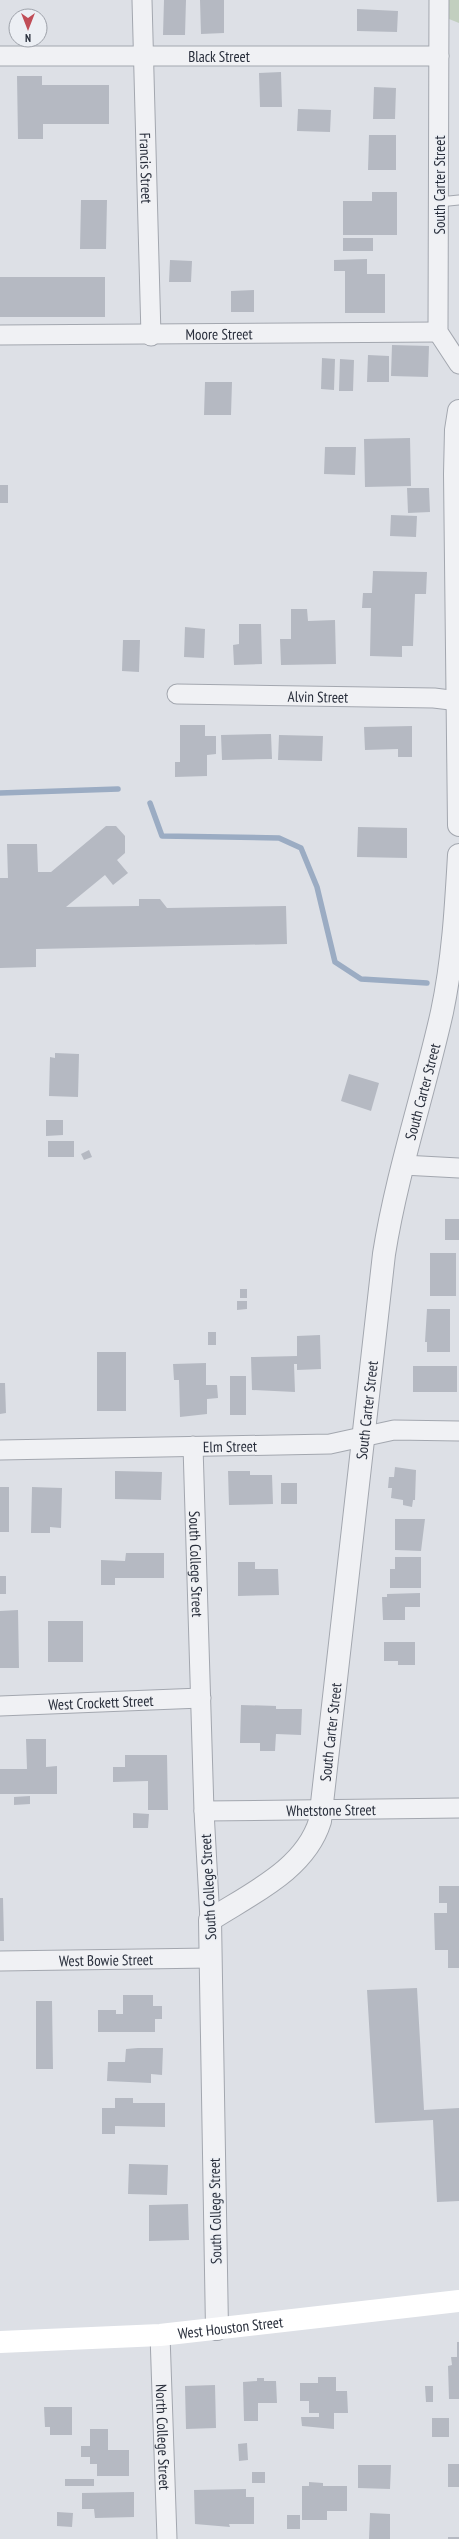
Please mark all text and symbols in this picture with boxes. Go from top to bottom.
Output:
north arrow [8,8,48,48]
text: N [25,31,31,45]
street label: Black Street [188,47,250,66]
street label: Francis Street [136,132,157,204]
street label: South Carter Street [430,135,449,235]
street label: Moore Street [185,324,253,343]
street label: Alvin Street [288,686,348,706]
street label: South Carter Street [400,1041,444,1142]
street label: South Carter Street [351,1360,381,1460]
street label: Elm Street [203,1436,257,1456]
street label: South College Street [185,1511,208,1617]
street label: South Carter Street [315,1682,345,1782]
street label: West Crockett Street [48,1690,154,1714]
street label: Whetstone Street [286,1799,376,1820]
street label: South College Street [196,1833,220,1941]
street label: West Bowie Street [59,1949,153,1970]
street label: South College Street [205,2158,225,2264]
street label: West Houston Street [177,2312,284,2342]
street label: North College Street [152,2384,175,2490]

